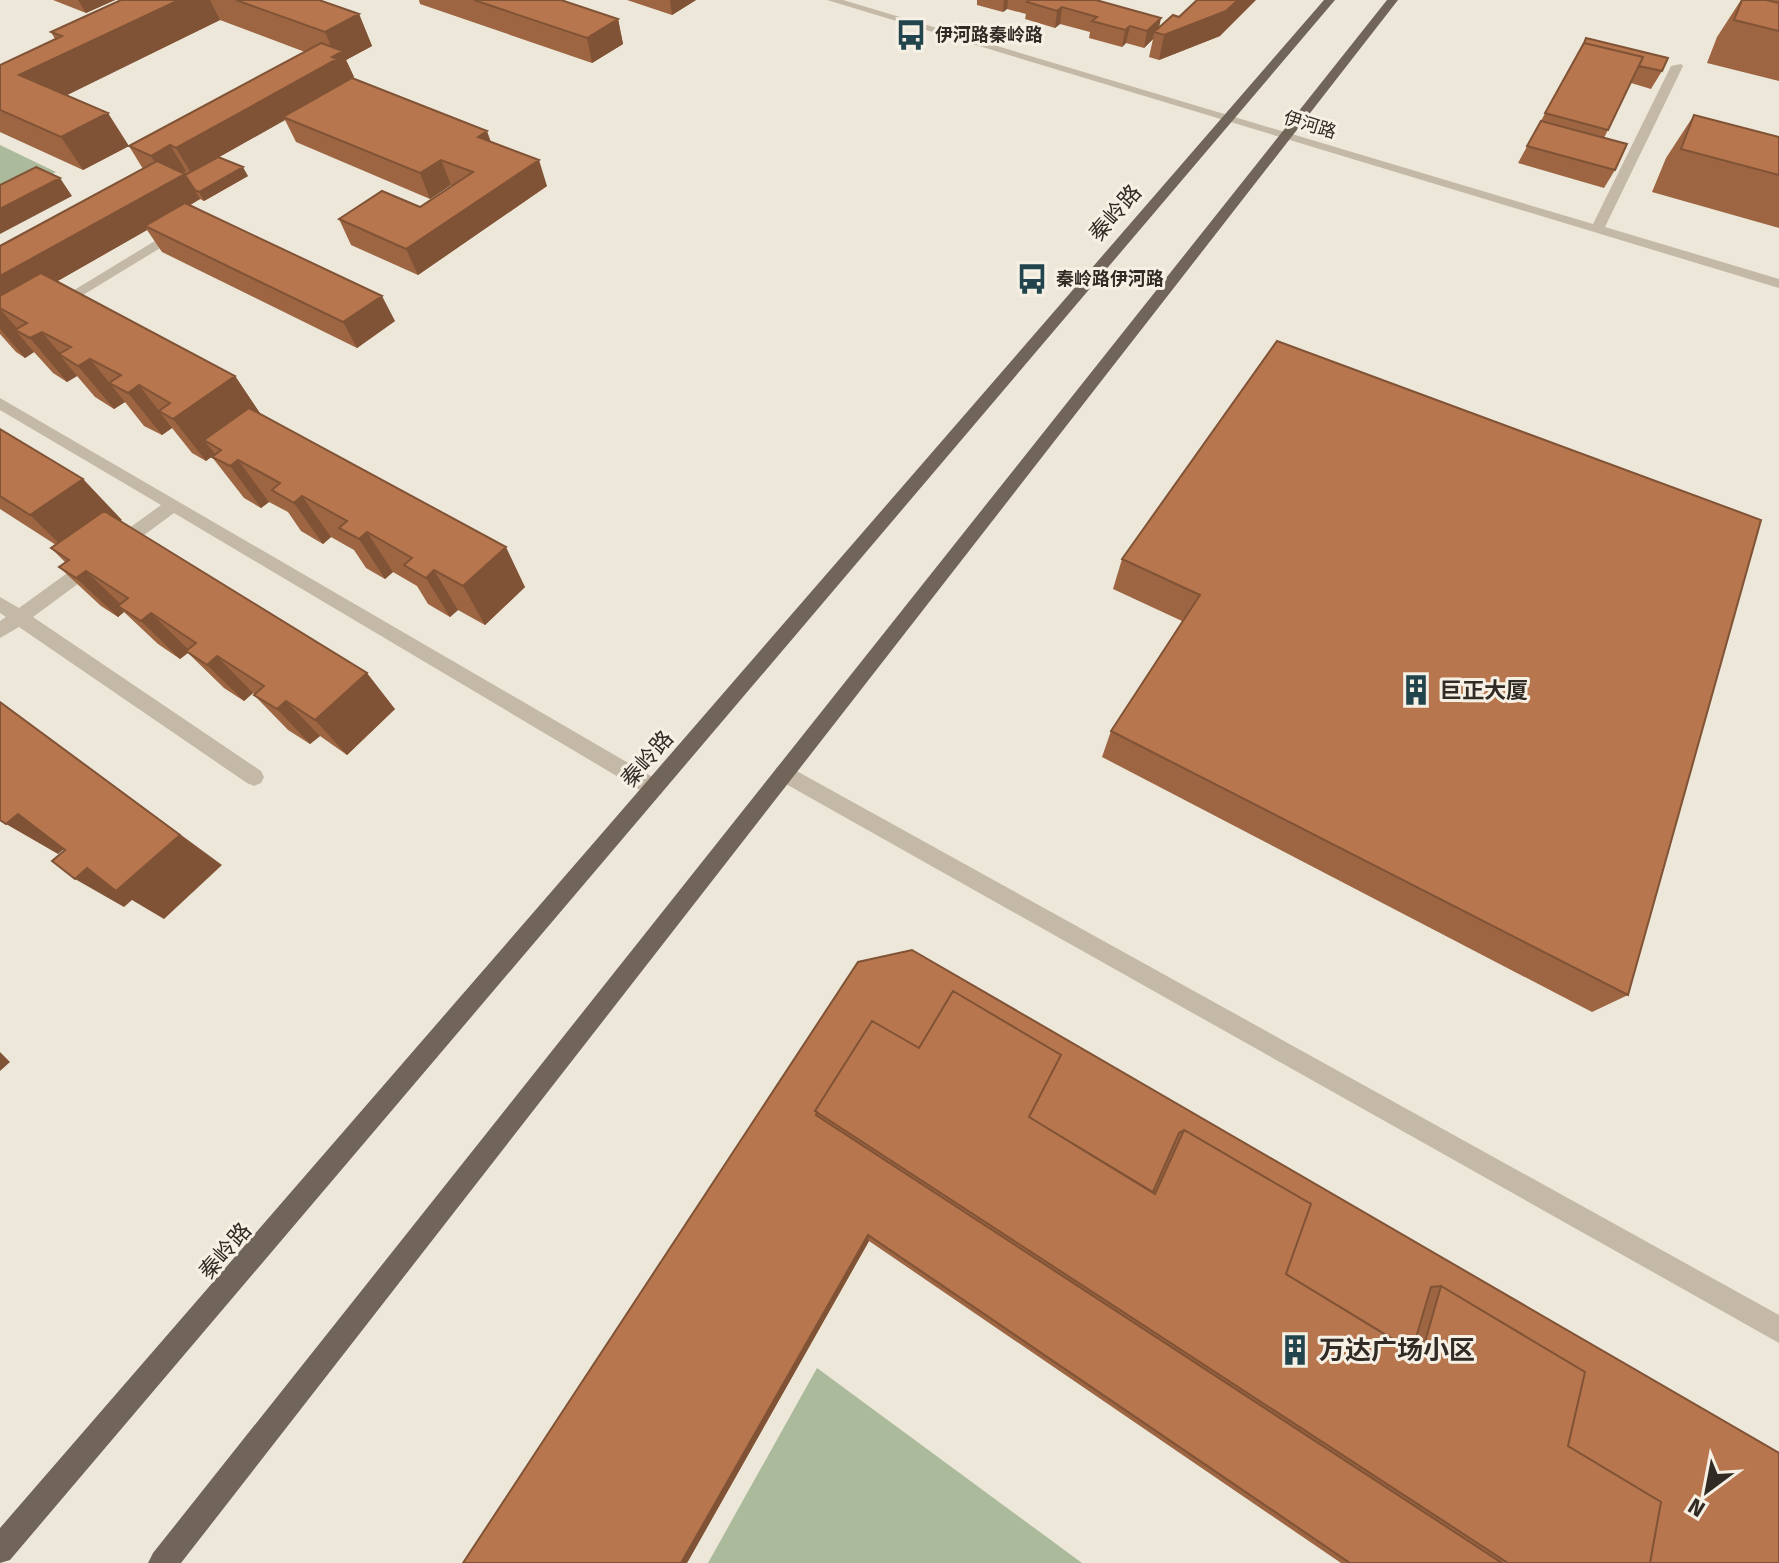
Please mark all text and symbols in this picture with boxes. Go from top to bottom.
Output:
bus stop icon: 伊河路秦岭路 [894,18,928,52]
place label: 伊河路秦岭路 [935,24,1043,46]
street label: 伊河路 [1281,107,1339,143]
street label: 秦岭路 [1083,179,1147,247]
bus stop icon: 秦岭路伊河路 [1015,262,1049,296]
place label: 秦岭路伊河路 [1056,268,1164,290]
building icon: 巨正大厦 [1399,673,1433,707]
place label: 巨正大厦 [1440,677,1528,704]
street label: 秦岭路 [615,725,679,793]
street label: 秦岭路 [193,1217,257,1285]
building icon: 万达广场小区 [1278,1333,1312,1367]
place label: 万达广场小区 [1319,1335,1475,1366]
north arrow [1667,1451,1747,1531]
text: N [1683,1492,1710,1523]

